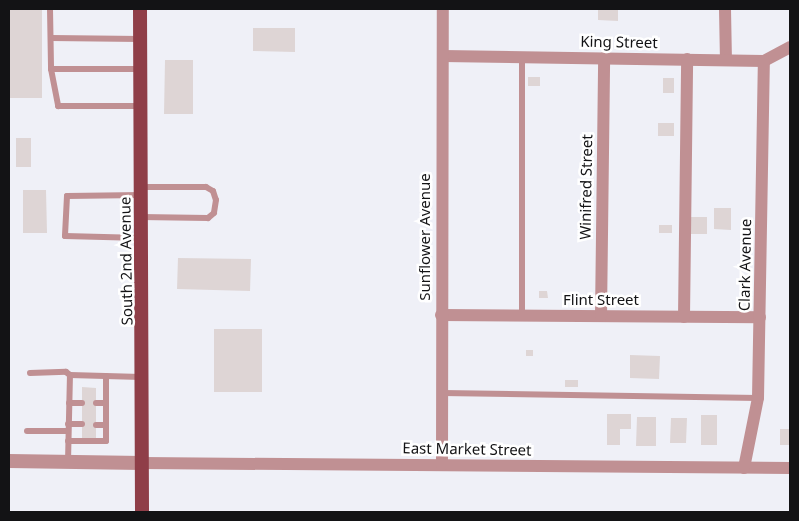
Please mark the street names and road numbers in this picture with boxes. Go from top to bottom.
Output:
street label: King Street [580,32,658,52]
street label: Winifred Street [576,134,596,240]
street label: Sunflower Avenue [416,173,434,301]
street label: South 2nd Avenue [116,196,136,326]
street label: Clark Avenue [735,219,755,311]
street label: Flint Street [563,291,639,309]
street label: East Market Street [402,439,532,459]

